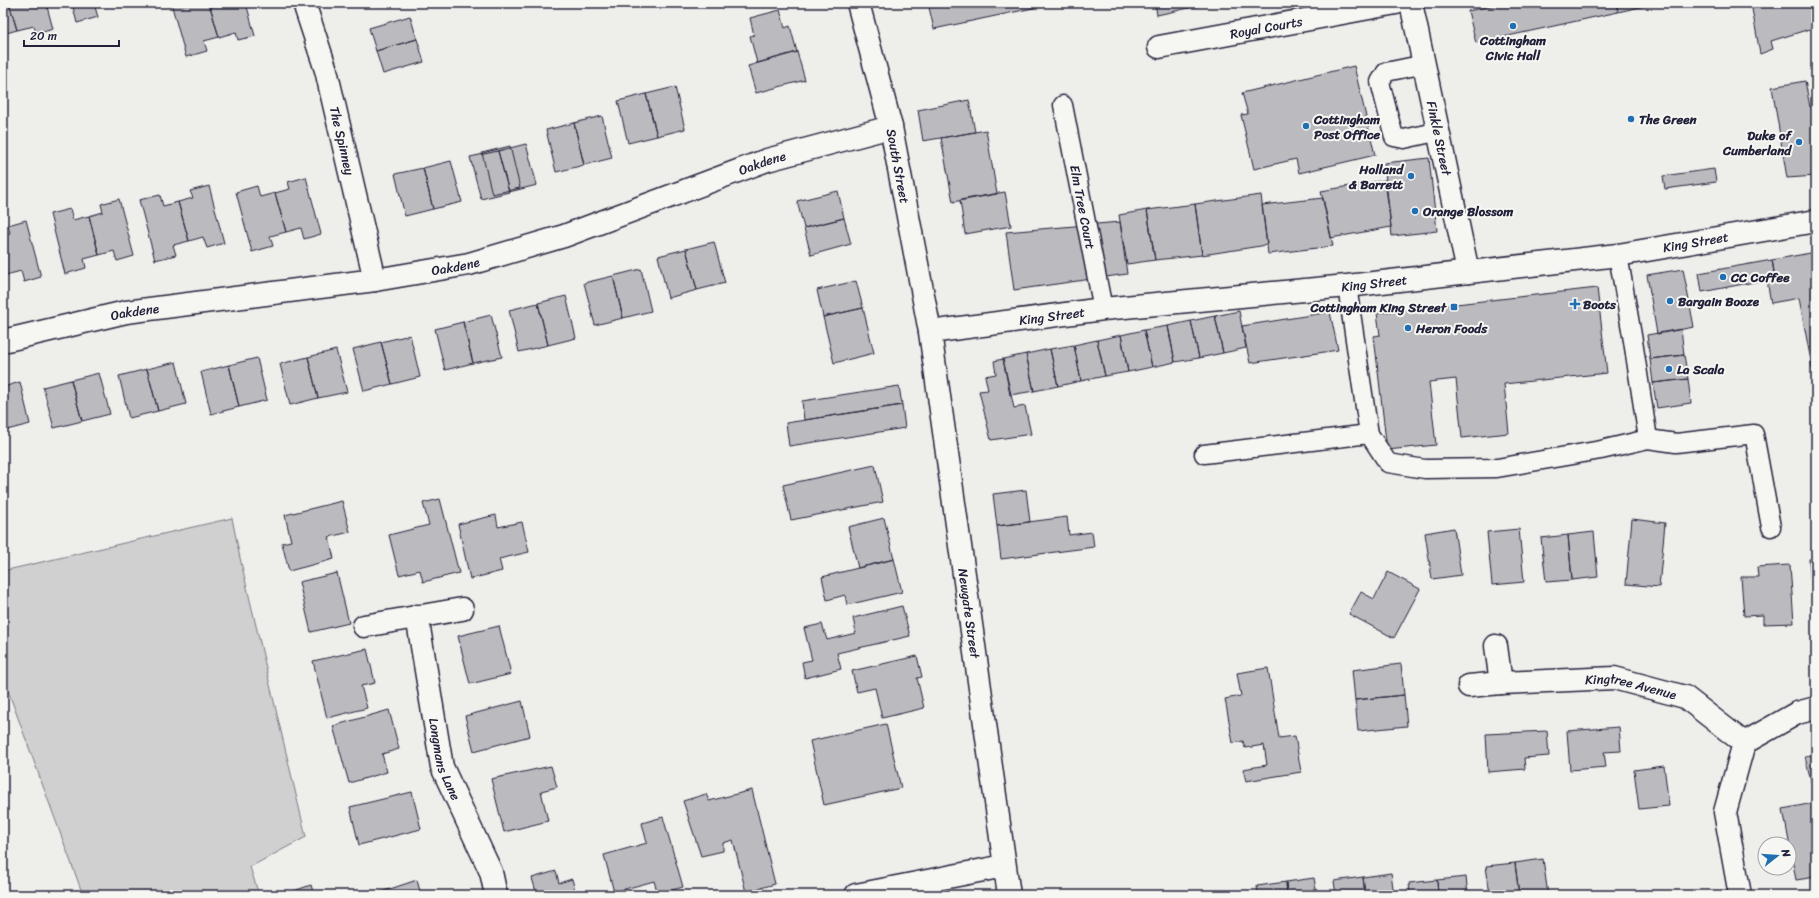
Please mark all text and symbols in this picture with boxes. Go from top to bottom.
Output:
street label: Royal Courts [1228,10,1304,46]
marker: Cottingham Civic Hall [1508,21,1518,31]
scale bar [24,22,119,48]
text: 20 m [30,25,57,47]
place label: Cottingham Civic Hall [1479,29,1546,67]
street label: Finkle Street [1420,99,1458,178]
street label: The Spinney [323,104,361,178]
place label: Cottingham Post Office [1313,108,1381,146]
place label: The Green [1639,108,1697,131]
marker: The Green [1626,114,1636,124]
marker: Cottingham Post Office [1301,121,1311,131]
place label: Duke of Cumberland [1722,124,1793,162]
street label: South Street [880,127,916,206]
marker: Duke of Cumberland [1794,137,1804,147]
street label: Oakdene [735,145,788,182]
place label: Holland & Barrett [1349,158,1404,196]
street label: Elm Tree Court [1063,163,1102,252]
marker: Holland & Barrett [1406,171,1416,181]
place label: Orange Blossom [1422,200,1513,223]
marker: Orange Blossom [1410,206,1420,216]
street label: King Street [1661,225,1731,259]
street label: Oakdene [430,250,483,282]
place label: CC Coffee [1730,266,1790,289]
street label: King Street [1340,268,1409,298]
marker: CC Coffee [1718,272,1728,282]
place label: Bargain Booze [1678,290,1760,313]
place label: Boots [1583,293,1617,316]
place label: Cottingham King Street [1309,296,1447,319]
marker: Bargain Booze [1665,296,1675,306]
street label: Oakdene [108,297,160,327]
marker: Boots [1570,299,1580,309]
street label: King Street [1018,300,1087,332]
marker: Cottingham King Street [1449,302,1459,312]
place label: Heron Foods [1415,317,1488,340]
marker: Heron Foods [1403,323,1413,333]
place label: La Scala [1677,358,1725,381]
marker: La Scala [1664,364,1674,374]
street label: Newgate Street [951,567,987,660]
street label: Kingtree Avenue [1584,667,1679,706]
street label: Longmans Lane [422,716,467,805]
north arrow [1757,836,1797,876]
text: N [1776,846,1796,860]

